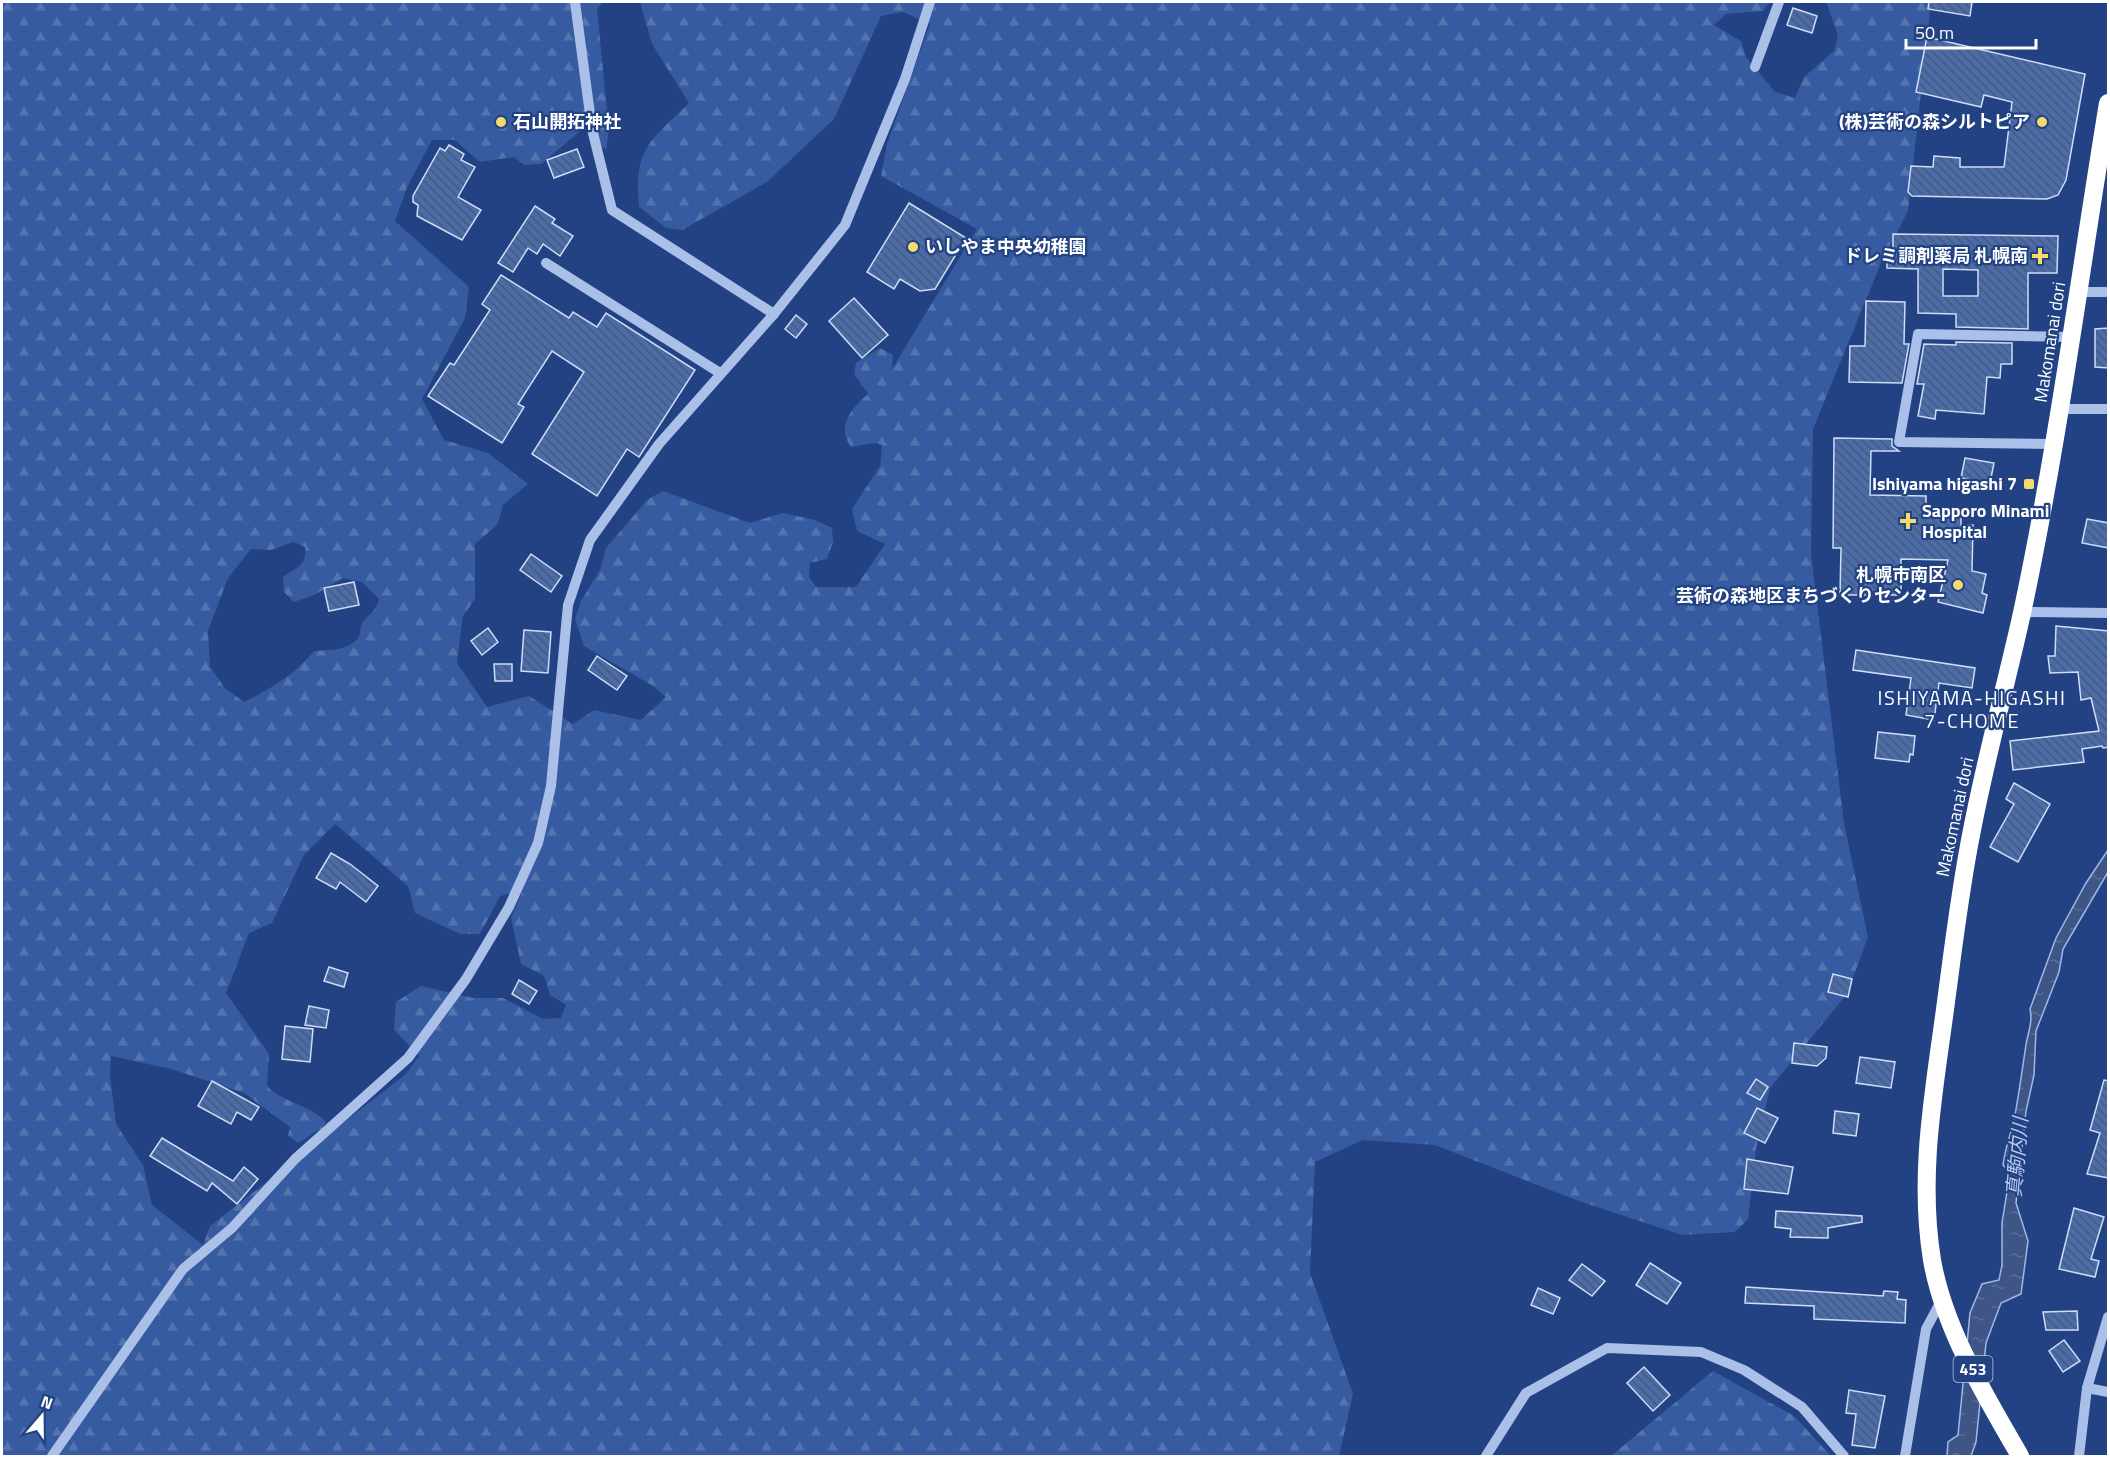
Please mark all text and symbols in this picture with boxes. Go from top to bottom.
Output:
scale bar [1906,12,2036,50]
text: 50 m [1915,19,1954,46]
place label: 石山開拓神社 [513,108,621,135]
place label: (株)芸術の森シルトピア [1839,108,2030,135]
marker: 石山開拓神社 [494,115,508,129]
marker: (株)芸術の森シルトピア [2035,115,2049,129]
place label: いしやま中央幼稚園 [925,233,1087,260]
marker: いしやま中央幼稚園 [906,240,920,254]
place label: ドレミ調剤薬局 札幌南 [1844,242,2028,269]
marker: ドレミ調剤薬局 札幌南 [2033,249,2047,263]
street label: Makomanai dori [2027,280,2072,404]
place label: Ishiyama higashi 7 [1872,470,2017,497]
marker: Ishiyama higashi 7 [2022,477,2036,491]
place label: Sapporo Minami Hospital [1922,497,2049,545]
marker: Sapporo Minami Hospital [1899,512,1917,530]
place label: 札幌市南区 芸術の森地区まちづくりセンター [1676,561,1946,609]
marker: 札幌市南区 芸術の森地区まちづくりセンター [1951,578,1965,592]
district label: ISHIYAMA-HIGASHI 7-CHOME [1878,682,2066,736]
street label: Makomanai dori [1929,754,1980,879]
water label: 真駒内川 [1998,1114,2036,1198]
road number: 453 [1954,1356,1992,1382]
north arrow [12,1386,72,1446]
text: N [38,1389,56,1415]

